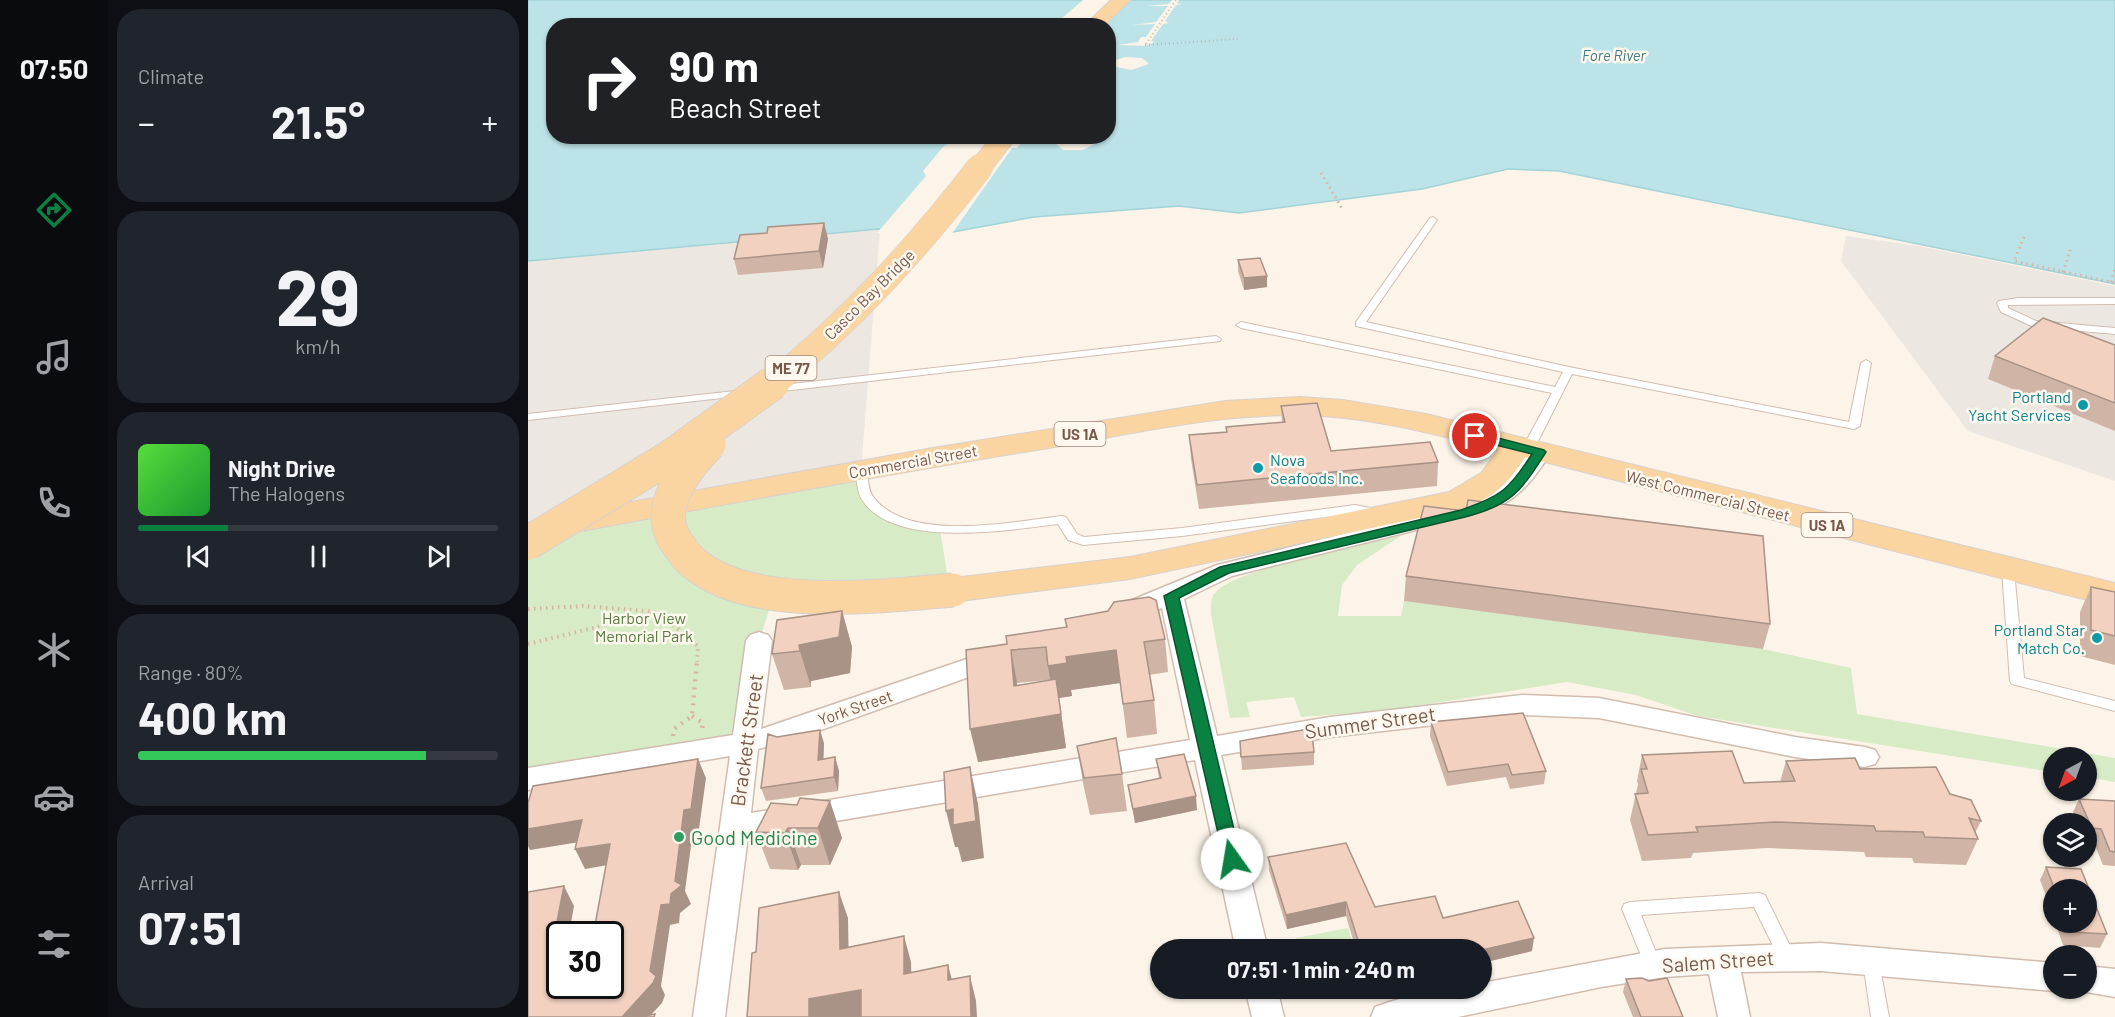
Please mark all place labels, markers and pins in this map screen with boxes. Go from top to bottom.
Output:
place label: Portland Yacht Services [1968,387,2071,424]
marker: Portland Yacht Services [2076,398,2090,412]
pin [1449,410,1500,461]
place label: Nova Seafoods Inc. [1270,450,1363,487]
marker: Nova Seafoods Inc. [1251,461,1265,475]
place label: Portland Star Match Co. [1994,620,2085,657]
marker: Portland Star Match Co. [2090,631,2104,645]
place label: Good Medicine [691,825,818,849]
marker: Good Medicine [672,830,686,844]

